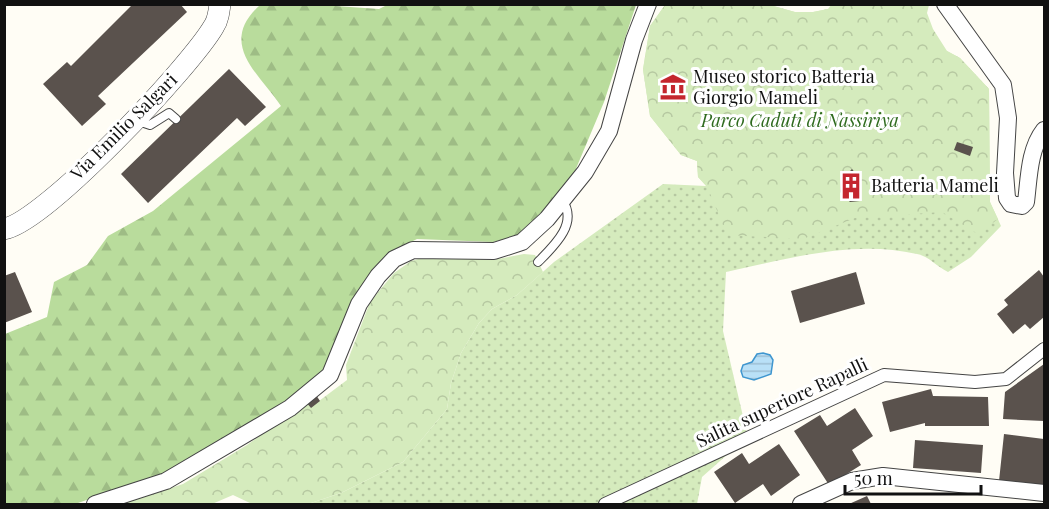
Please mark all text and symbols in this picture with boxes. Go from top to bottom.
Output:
place label: Museo storico Batteria Giorgio Mameli [693,64,875,109]
street label: Via Emilio Salgari [64,68,182,186]
museum icon: Museo storico Batteria Giorgio Mameli [658,72,688,102]
park label: Parco Caduti di Nassiriya [700,108,899,132]
building icon: Batteria Mameli [836,171,866,201]
place label: Batteria Mameli [871,173,999,197]
street label: Salita superiore Rapalli [692,352,871,452]
scale bar [845,458,982,496]
text: 50 m [854,466,893,490]

